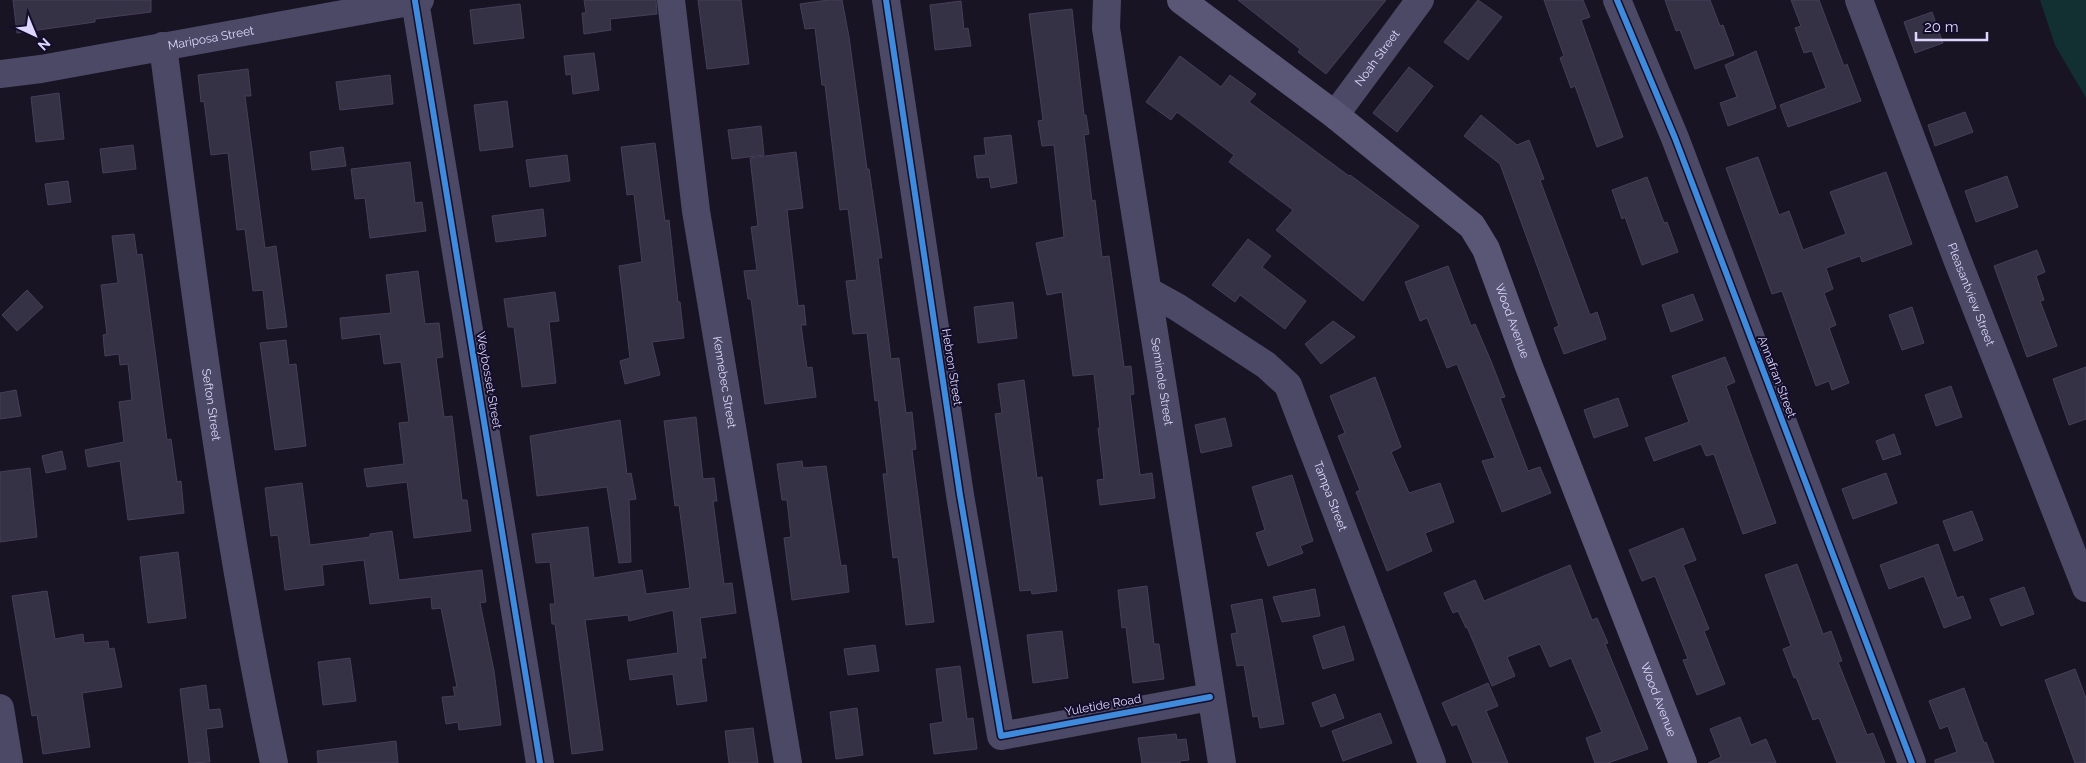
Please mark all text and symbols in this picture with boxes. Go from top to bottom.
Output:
north arrow [10,10,60,60]
scale bar [1916,10,1987,42]
text: 20 m [1924,18,1959,36]
street label: Mariposa Street [167,23,255,53]
street label: Noah Street [1352,27,1403,89]
text: N [35,35,53,54]
street label: Pleasantview Street [1945,241,1997,348]
street label: Wood Avenue [1492,282,1532,360]
street label: Hebron Street [939,328,965,406]
street label: Weybosset Street [474,330,504,430]
street label: Annafran Street [1755,334,1799,420]
street label: Kennebec Street [710,335,739,429]
street label: Seminole Street [1148,337,1176,427]
street label: Sefton Street [199,368,224,442]
street label: Tampa Street [1311,459,1350,533]
street label: Wood Avenue [1638,661,1679,739]
street label: Yuletide Road [1064,691,1142,719]

